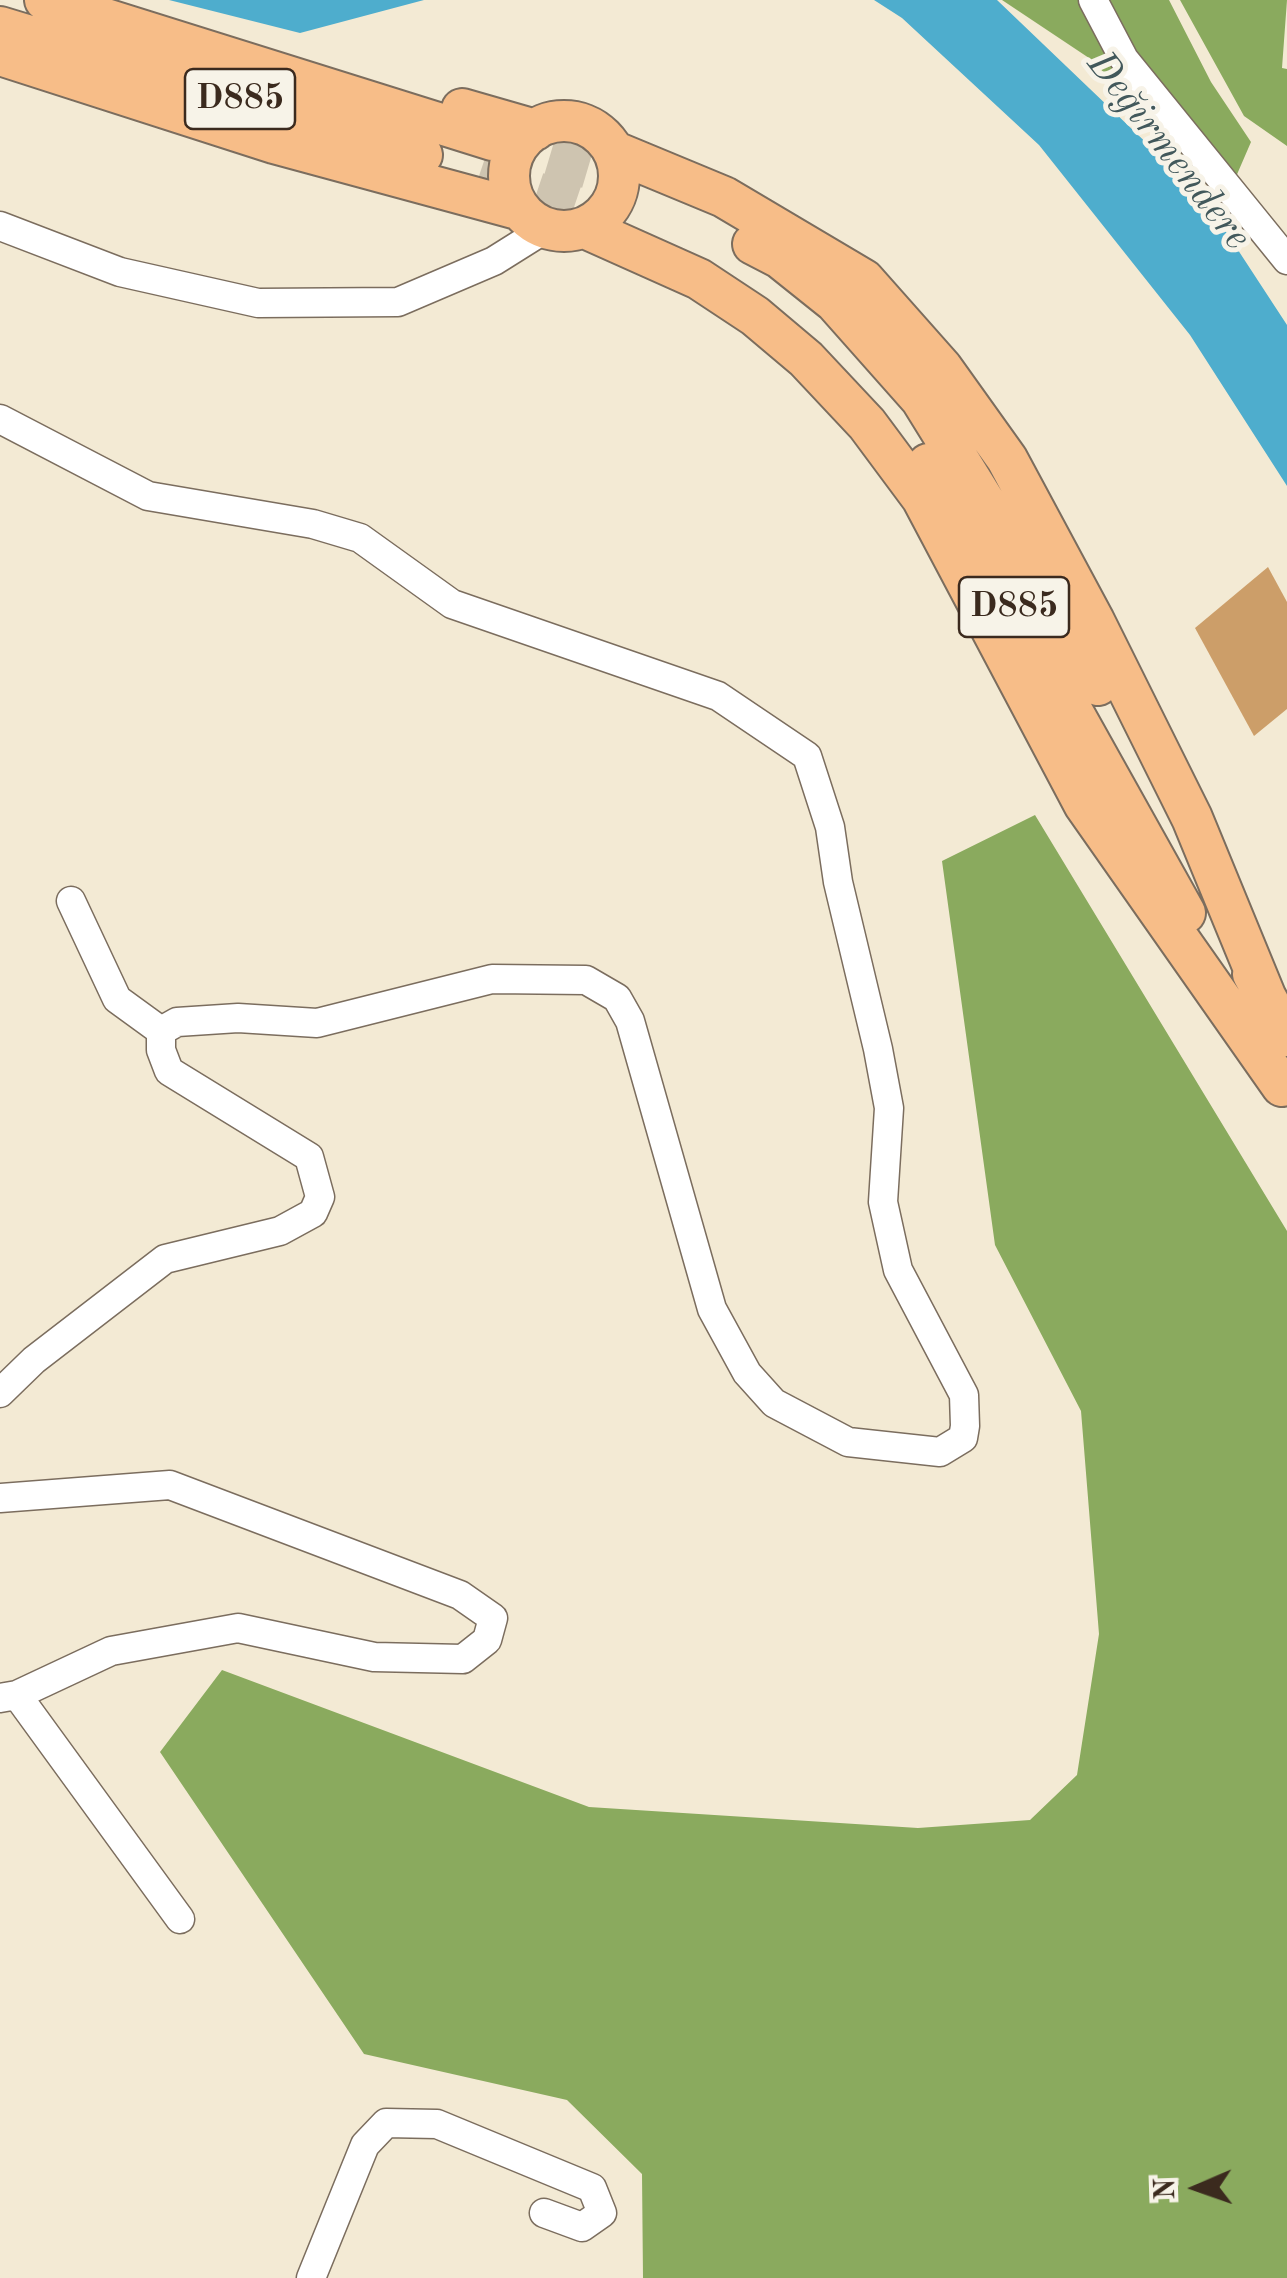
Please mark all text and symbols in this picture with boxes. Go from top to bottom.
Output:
water label: Değirmendere [1076,42,1260,260]
road number: D885 [185,69,295,129]
road number: D885 [959,577,1069,637]
north arrow [1147,2138,1247,2238]
text: N [1153,2178,1181,2200]

